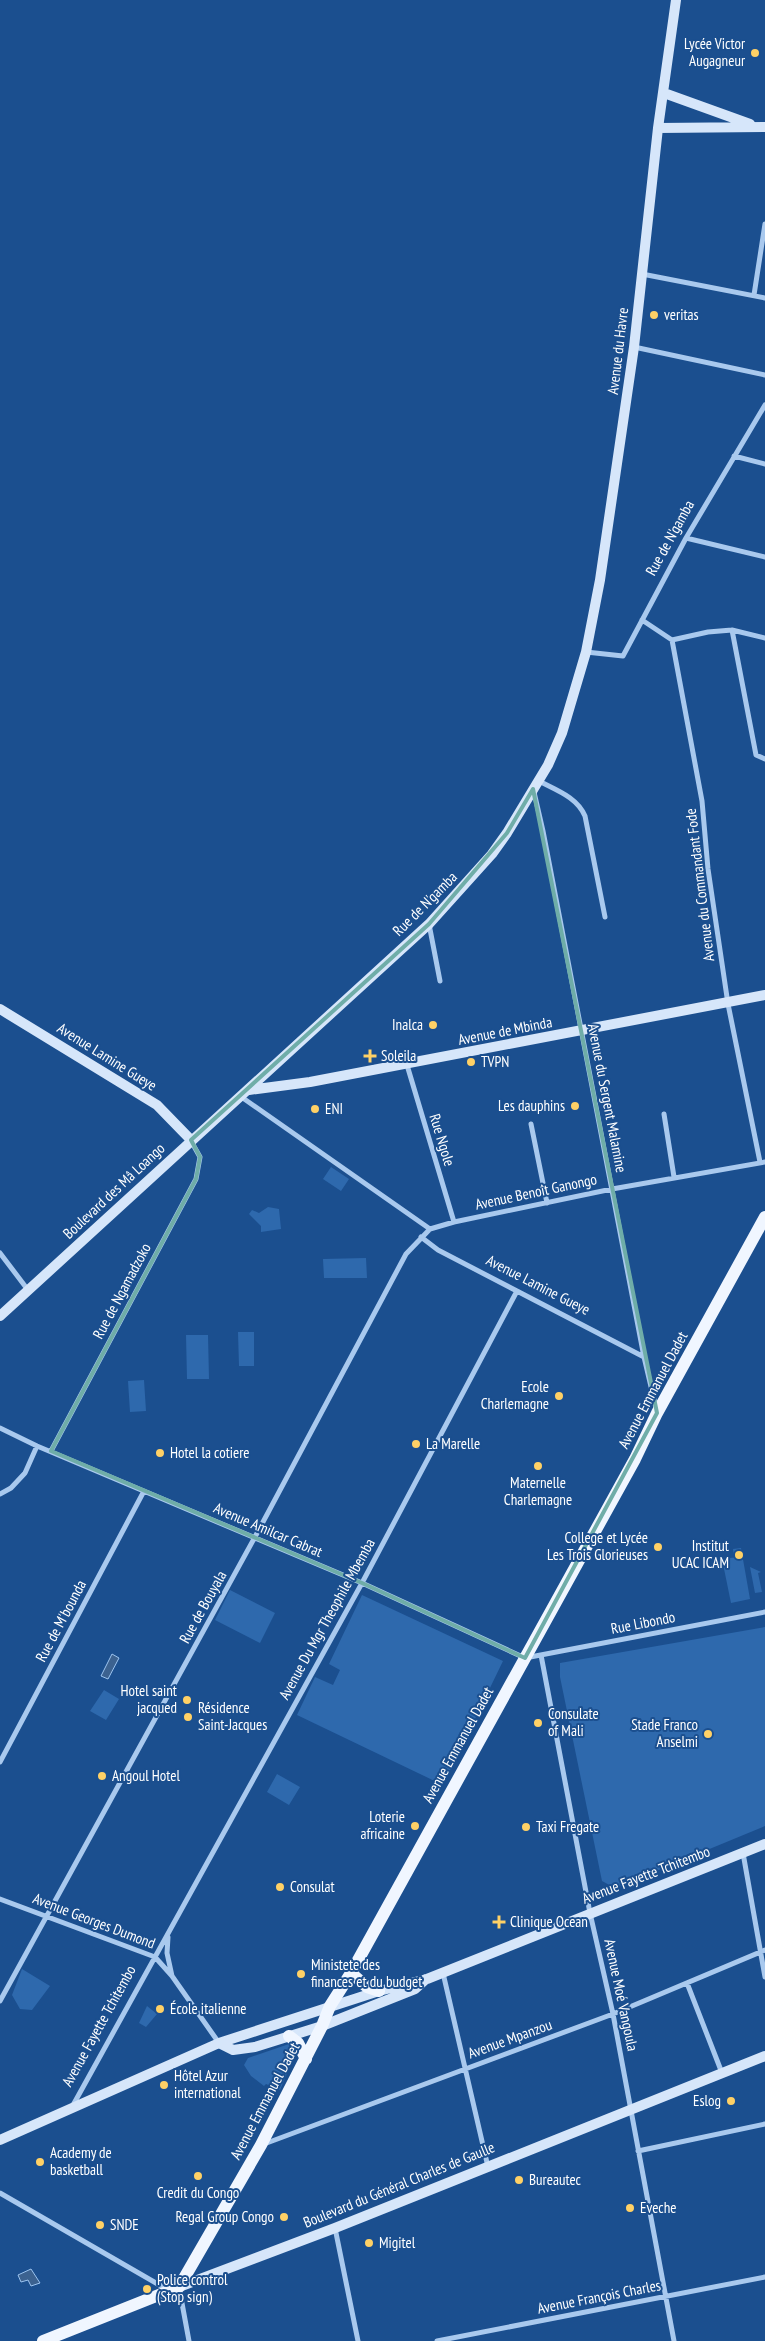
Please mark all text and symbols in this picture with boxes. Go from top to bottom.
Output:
place label: Lycée Victor Augagneur [684,34,746,70]
marker: Lycée Victor Augagneur [749,47,761,59]
place label: veritas [664,305,699,324]
street label: Avenue du Havre [603,306,632,396]
marker: veritas [648,309,660,321]
street label: Rue de N'gamba [641,497,698,579]
street label: Avenue du Commandant Fode [681,807,718,963]
street label: Rue de N'gamba [388,867,461,940]
street label: Avenue de Mbinda [456,1012,554,1049]
place label: Inalca [392,1015,423,1034]
street label: Avenue Lamine Gueye [54,1018,161,1095]
marker: Inalca [427,1019,439,1031]
street label: Avenue du Sergent Malamine [584,1022,631,1174]
place label: Soleila [381,1046,416,1065]
marker: Soleila [363,1049,377,1063]
place label: TVPN [481,1052,509,1071]
marker: TVPN [465,1056,477,1068]
place label: Les dauphins [498,1096,565,1115]
place label: ENI [325,1099,343,1118]
marker: Les dauphins [569,1100,581,1112]
marker: ENI [309,1103,321,1115]
street label: Rue Ngole [426,1111,459,1168]
street label: Boulevard des Mâ Loango [59,1139,169,1243]
street label: Avenue Benoît Ganongo [473,1169,599,1214]
street label: Rue de Ngamadzoko [88,1240,155,1342]
street label: Avenue Lamine Gueye [483,1250,593,1319]
street label: Avenue Emmanuel Dadet [614,1328,691,1452]
place label: Ecole Charlemagne [481,1377,549,1413]
marker: Ecole Charlemagne [553,1390,565,1402]
place label: La Marelle [426,1434,480,1453]
marker: La Marelle [410,1438,422,1450]
place label: Hotel la cotiere [170,1443,250,1462]
marker: Hotel la cotiere [154,1447,166,1459]
marker: Maternelle Charlemagne [532,1460,544,1472]
place label: Maternelle Charlemagne [504,1473,572,1509]
street label: Avenue Amilcar Cabrat [211,1498,325,1561]
place label: College et Lycée Les Trois Glorieuses [547,1528,648,1564]
street label: Avenue Du Mgr Theophile Mbemba [274,1535,379,1703]
place label: Institut UCAC ICAM [672,1536,729,1572]
marker: College et Lycée Les Trois Glorieuses [652,1541,664,1553]
marker: Institut UCAC ICAM [733,1549,745,1561]
street label: Rue de Bouyala [175,1567,230,1646]
street label: Rue de M'bounda [31,1577,90,1665]
street label: Rue Libondo [609,1607,677,1638]
place label: Hotel saint jacqued [121,1681,177,1717]
street label: Avenue Emmanuel Dadet [418,1683,497,1806]
marker: Hotel saint jacqued [181,1694,193,1706]
place label: Résidence Saint-Jacques [198,1698,267,1734]
place label: Consulate of Mali [548,1704,599,1740]
marker: Résidence Saint-Jacques [182,1711,194,1723]
place label: Stade Franco Anselmi [631,1715,698,1751]
marker: Consulate of Mali [532,1717,544,1729]
marker: Stade Franco Anselmi [702,1728,714,1740]
place label: Angoul Hotel [112,1766,181,1785]
marker: Angoul Hotel [96,1770,108,1782]
place label: Loterie africaine [360,1807,405,1843]
place label: Taxi Fregate [536,1817,599,1836]
marker: Loterie africaine [409,1820,421,1832]
marker: Taxi Fregate [520,1821,532,1833]
street label: Avenue Fayette Tchitembo [579,1841,713,1908]
place label: Consulat [290,1877,335,1896]
marker: Consulat [274,1881,286,1893]
street label: Avenue Georges Dumond [30,1888,158,1953]
place label: Clinique Ocean [510,1912,588,1931]
marker: Clinique Ocean [492,1915,506,1929]
street label: Avenue Moé Vangoula [600,1937,643,2053]
place label: Ministete des finances et du budget [311,1955,422,1991]
street label: Avenue Fayette Tchitembo [57,1962,140,2090]
marker: Ministete des finances et du budget [295,1968,307,1980]
place label: École italienne [170,1999,247,2018]
marker: École italienne [154,2003,166,2015]
street label: Avenue Mpanzou [465,2015,554,2063]
street label: Avenue Emmanuel Dadet [226,2039,303,2163]
place label: Hôtel Azur international [174,2066,241,2102]
marker: Hôtel Azur international [158,2079,170,2091]
place label: Eslog [693,2091,721,2110]
marker: Eslog [725,2095,737,2107]
street label: Boulevard du Général Charles de Gaulle [300,2137,497,2232]
place label: Academy de basketball [50,2143,112,2179]
marker: Academy de basketball [34,2156,46,2168]
marker: Credit du Congo [192,2170,204,2182]
place label: Bureautec [529,2170,581,2189]
marker: Bureautec [513,2174,525,2186]
place label: Credit du Congo [157,2183,239,2202]
place label: Eveche [640,2198,676,2217]
marker: Eveche [624,2202,636,2214]
place label: Regal Group Congo [175,2207,274,2226]
marker: Regal Group Congo [278,2211,290,2223]
place label: SNDE [110,2215,139,2234]
marker: SNDE [94,2219,106,2231]
place label: Migitel [379,2233,416,2252]
marker: Migitel [363,2237,375,2249]
place label: Police control (Stop sign) [157,2270,228,2306]
street label: Avenue François Charles [536,2275,662,2318]
marker: Police control (Stop sign) [141,2283,153,2295]

